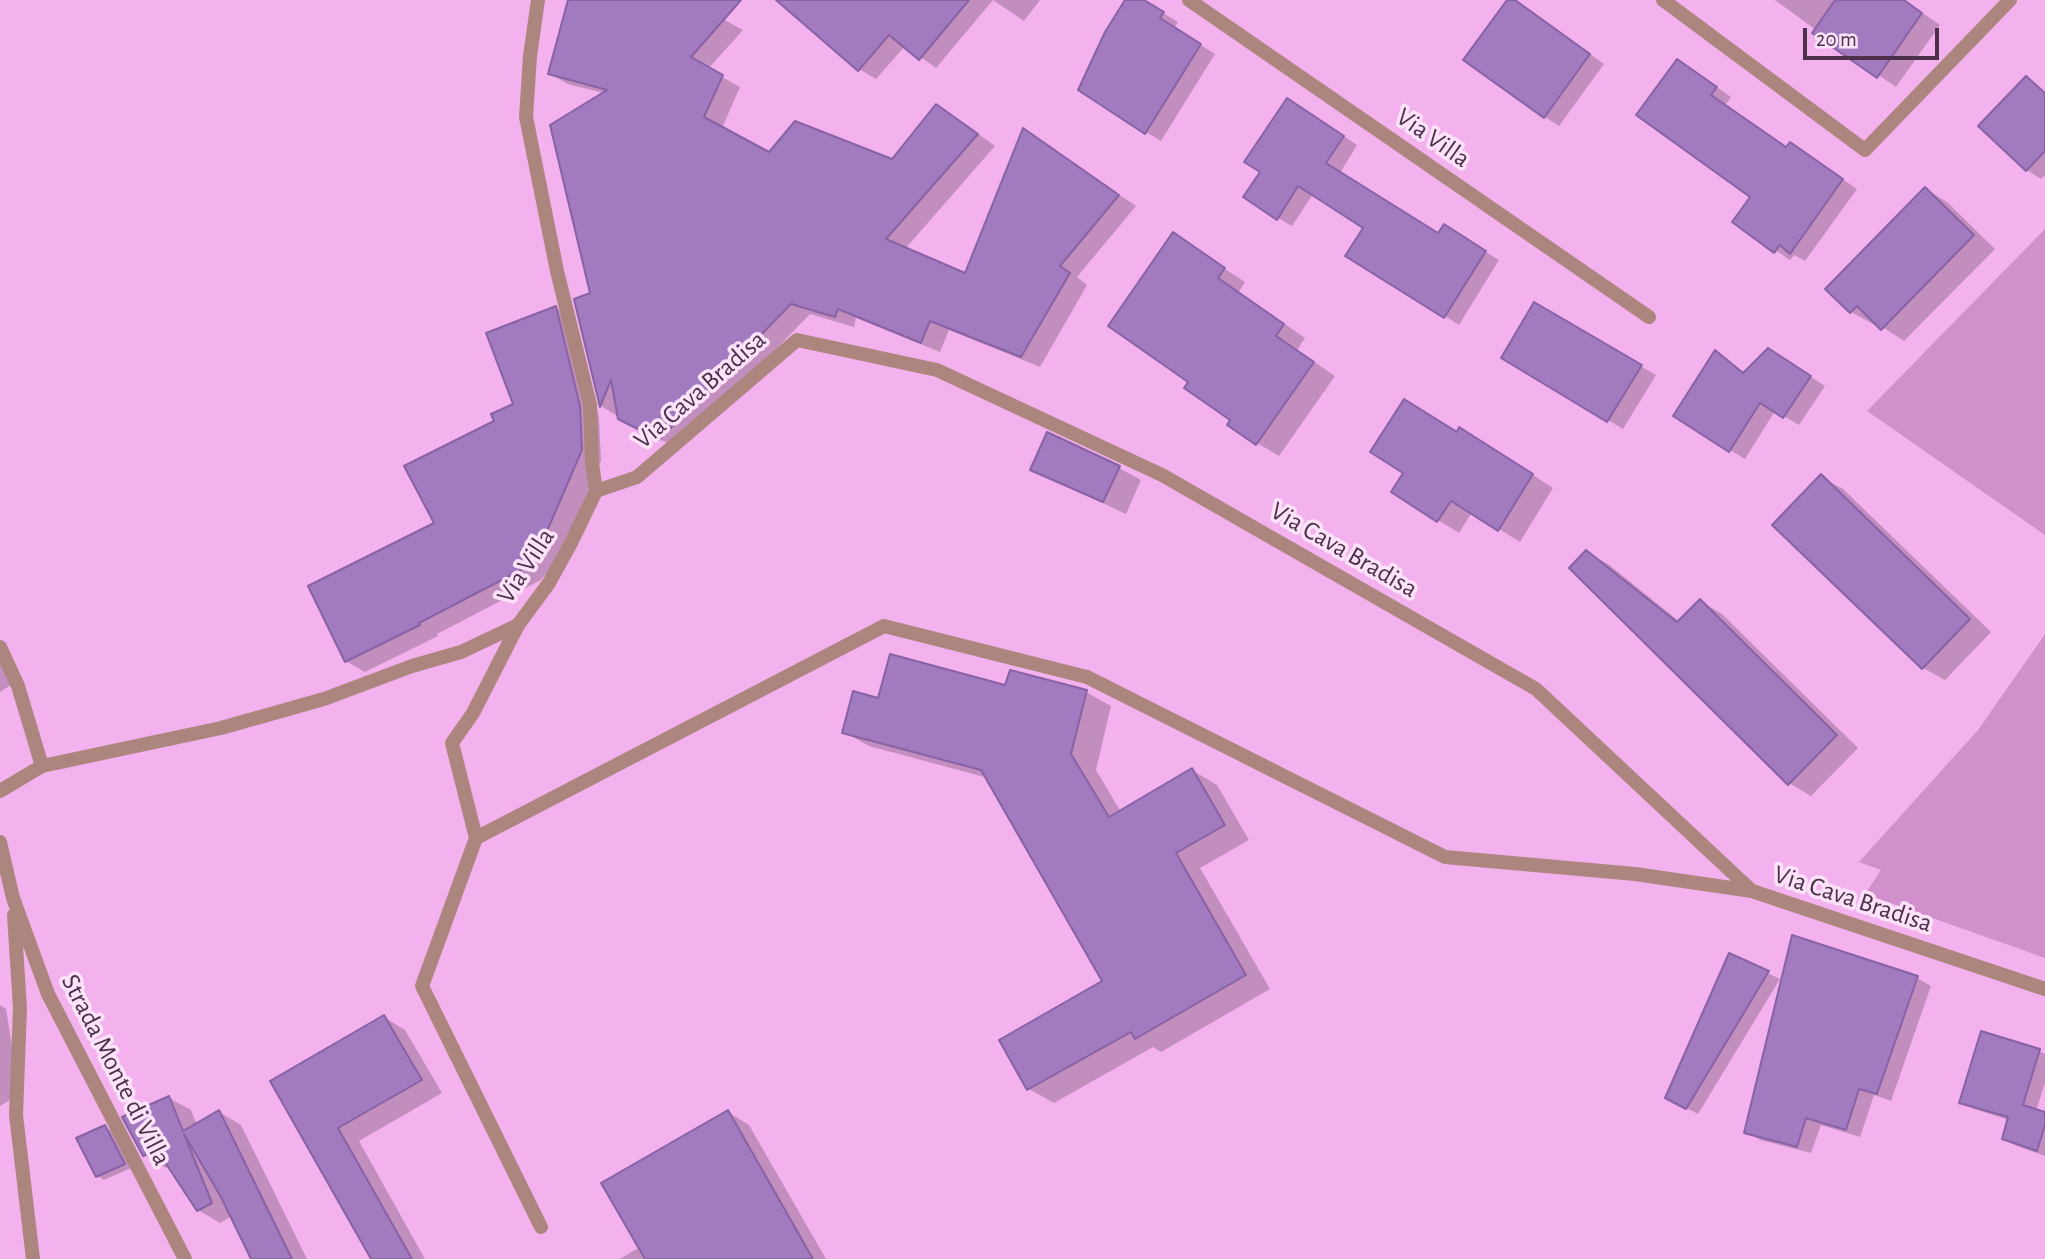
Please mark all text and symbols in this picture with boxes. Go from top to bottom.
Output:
scale bar [1807,14,1944,58]
text: 20 m [1816,29,1857,50]
street label: Via Villa [1390,101,1476,175]
street label: Via Cava Bradisa [628,324,772,456]
street label: Via Cava Bradisa [1265,495,1423,605]
street label: Via Villa [490,523,562,609]
street label: Via Cava Bradisa [1770,859,1936,939]
street label: Strada Monte di Villa [54,969,178,1171]

